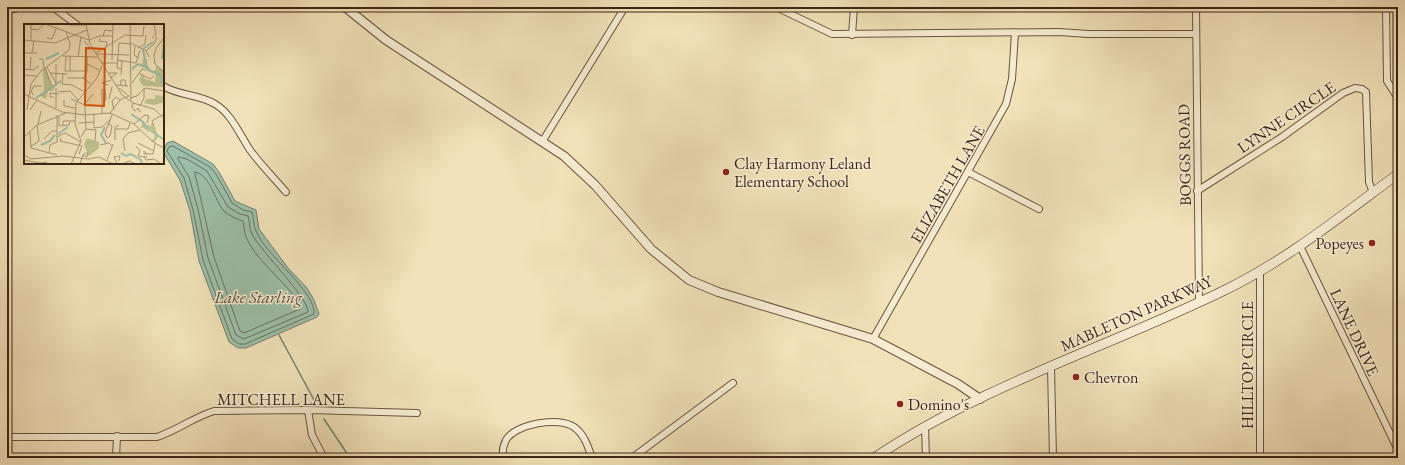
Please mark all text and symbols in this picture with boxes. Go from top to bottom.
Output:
inset map [24,24,164,164]
street label: LYNNE CIRCLE [1233,77,1339,158]
street label: BOGGS ROAD [1173,104,1196,206]
street label: ELIZABETH LANE [905,122,990,247]
place label: Clay Harmony Leland Elementary School [734,153,872,192]
marker: Clay Harmony Leland Elementary School [721,167,731,177]
place label: Popeyes [1315,233,1364,254]
marker: Popeyes [1367,238,1377,248]
street label: MABLETON PARKWAY [1057,270,1216,356]
street label: LANE DRIVE [1325,285,1384,379]
water label: Lake Starling [213,286,303,308]
street label: HILLTOP CIRCLE [1237,301,1258,429]
place label: Chevron [1084,367,1139,388]
marker: Chevron [1071,372,1081,382]
street label: MITCHELL LANE [217,389,345,410]
place label: Domino's [908,394,969,415]
marker: Domino's [895,399,905,409]

